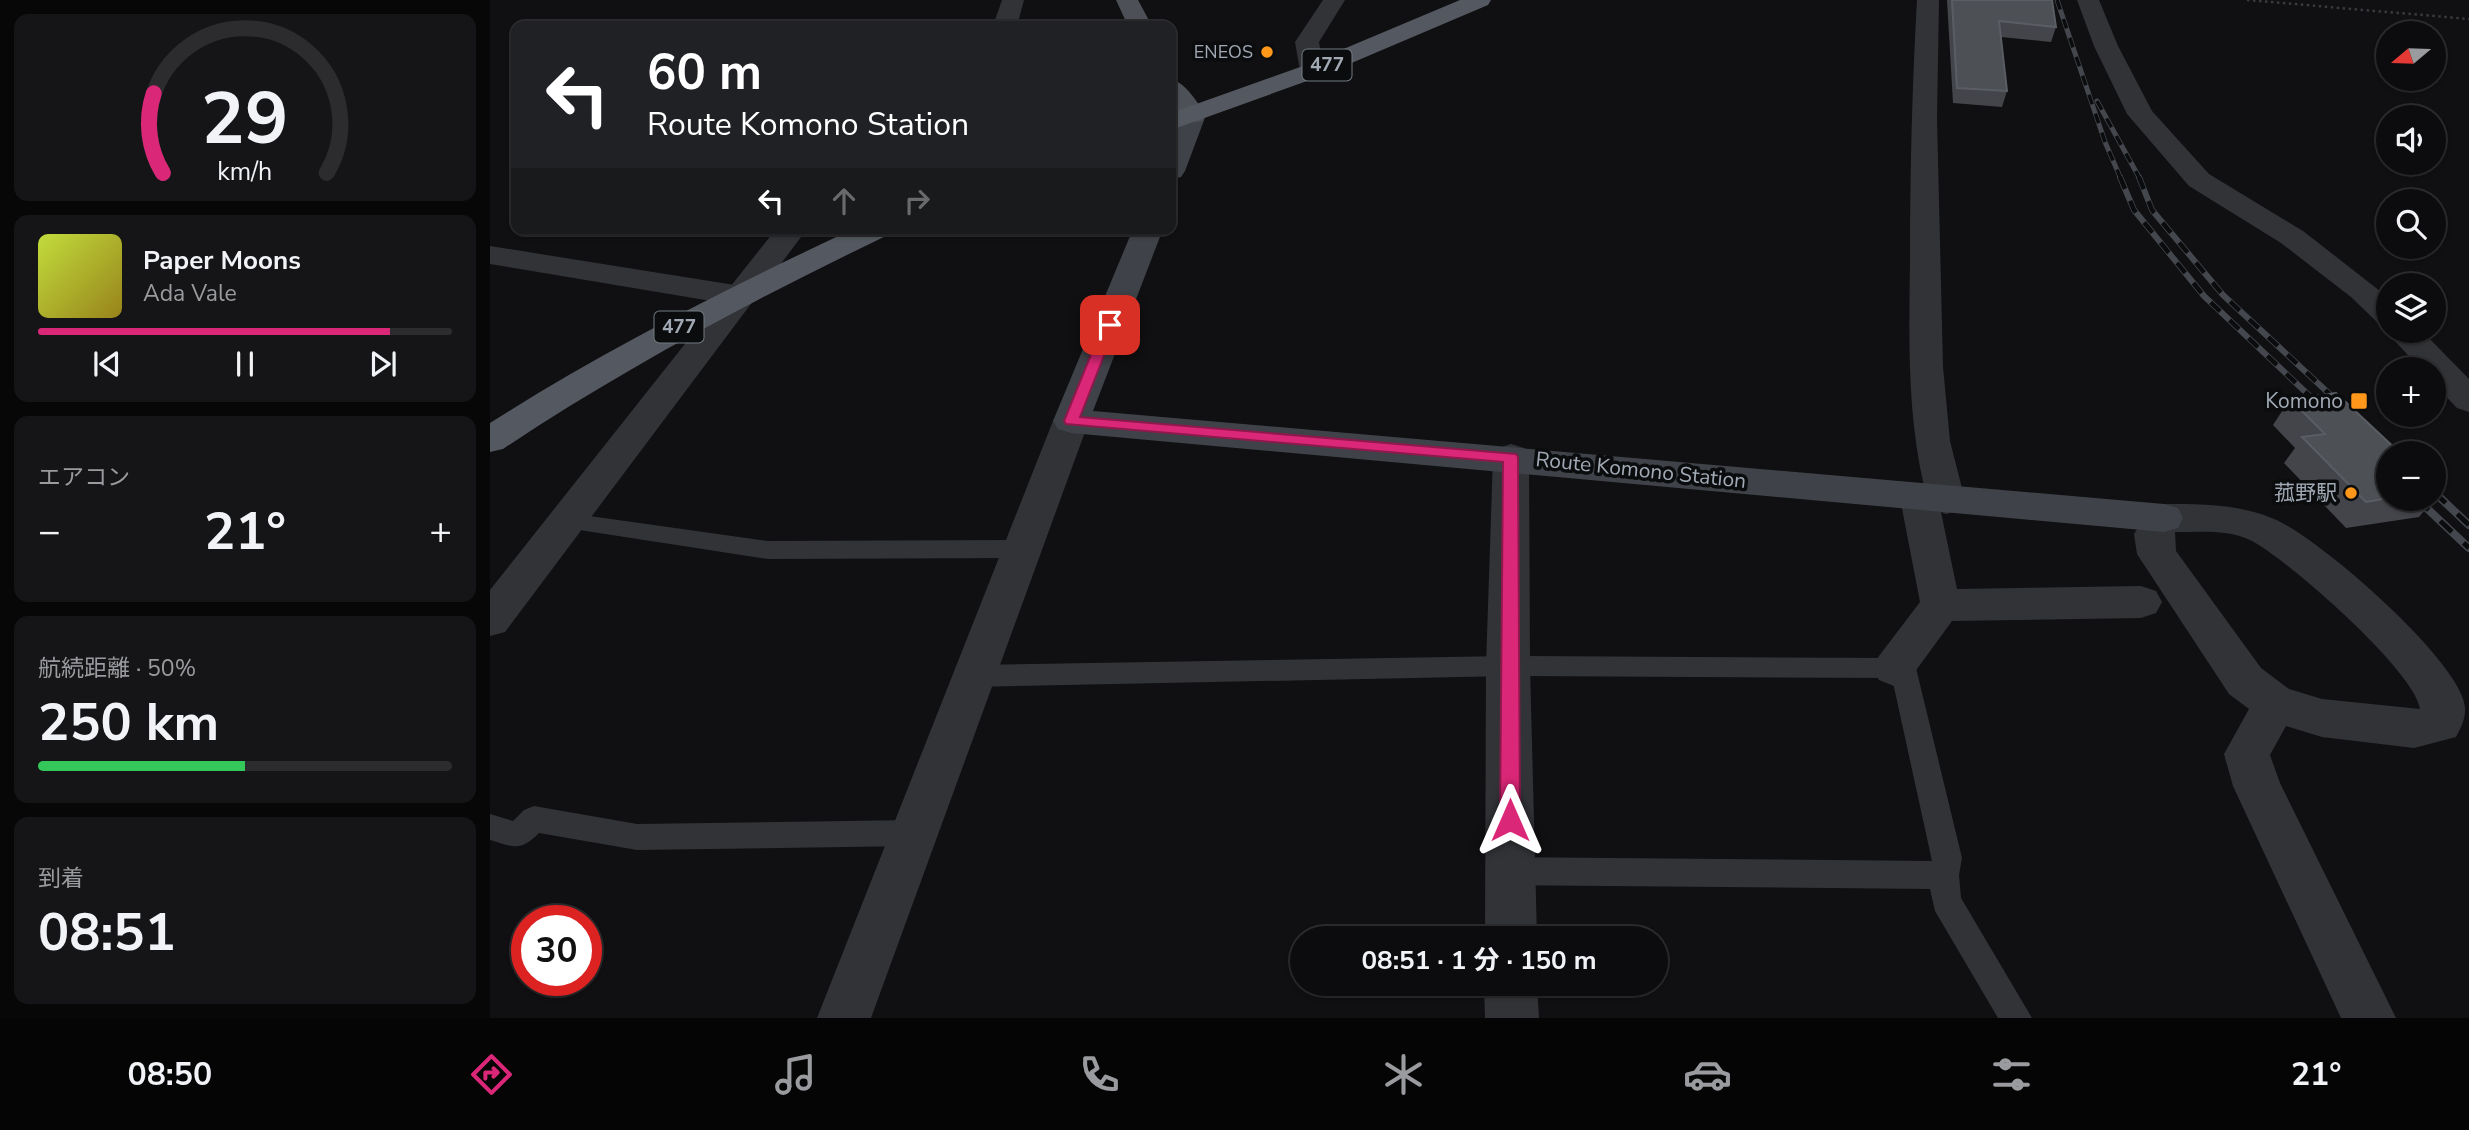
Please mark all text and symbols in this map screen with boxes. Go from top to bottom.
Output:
north arrow [2376,21,2446,91]
map controls [2376,21,2446,511]
text: 60 m [647,39,762,106]
place label: ENEOS [1194,40,1253,64]
marker: ENEOS [1259,44,1275,60]
icon: left [532,49,623,140]
road number: 477 [1302,50,1352,80]
text: 29 [201,70,289,170]
text: Route Komono Station [647,103,969,146]
button: sound [2376,105,2446,175]
text: km/h [217,155,273,189]
icon: left [752,182,790,220]
icon: ahead [825,182,863,220]
icon: right [898,182,936,220]
button: search [2376,189,2446,259]
text: Paper Moons [143,243,301,278]
button: layers [2376,273,2446,343]
text: Ada Vale [143,278,237,309]
pin [1080,295,1140,355]
icon: arrive [1091,306,1129,344]
road number: 477 [654,312,704,342]
icon: previous [88,345,126,383]
icon: pause [226,345,264,383]
icon: next [364,345,402,383]
button: + [2376,357,2446,427]
place label: Komono [2265,387,2343,415]
marker: Komono [2349,391,2369,411]
button: − [2376,441,2446,511]
street label: Route Komono Station [1534,445,1748,495]
text: エアコン [38,462,130,493]
place label: 菰野駅 [2274,479,2337,507]
marker: 菰野駅 [2343,485,2359,501]
text: 21° [204,496,286,567]
text: − [38,506,61,557]
text: + [429,506,452,557]
text: 航続距離 · 50% [38,653,196,684]
text: 250 km [38,687,219,758]
position arrow [1473,783,1547,857]
text: 到着 [38,863,84,894]
text: 08:51 [38,897,176,968]
speed limit sign: 30 [511,905,602,996]
text: 08:51 · 1 分 · 150 m [1361,943,1597,978]
icon: directions [467,1050,516,1099]
icon: music [771,1050,820,1099]
icon: phone [1075,1050,1124,1099]
icon: climate [1379,1050,1428,1099]
icon: car [1683,1050,1732,1099]
icon: filters [1987,1050,2036,1099]
text: 08:50 [127,1053,212,1096]
text: 21° [2291,1053,2341,1096]

